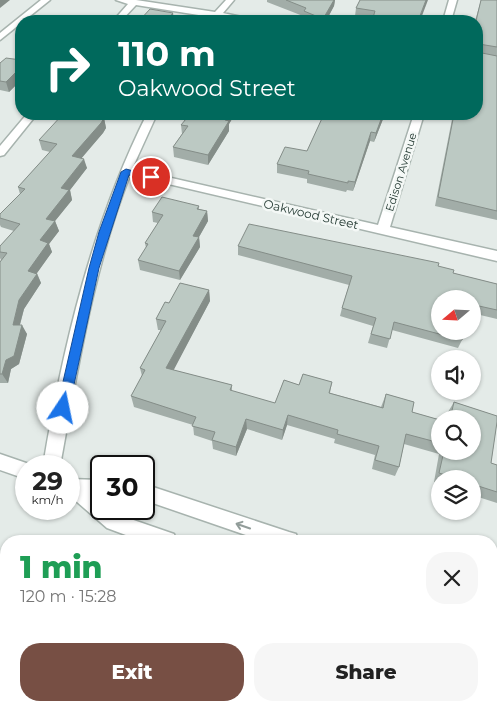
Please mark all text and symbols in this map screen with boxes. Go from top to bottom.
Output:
text: 110 m [118,32,216,75]
icon: right [35,35,100,100]
text: Oakwood Street [118,75,296,102]
street label: Edison Avenue [382,131,420,213]
pin [130,156,172,198]
icon: arrive [137,163,165,191]
street label: Oakwood Street [262,196,360,232]
north arrow [431,290,481,340]
map controls [431,290,481,520]
button: sound [431,350,481,400]
position arrow [36,381,88,433]
button: search [431,410,481,460]
speed limit sign: 30 [90,455,155,520]
text: 29 [32,466,63,496]
button: layers [431,470,481,520]
text: km/h [31,492,64,507]
one-way arrow [235,520,251,530]
text: 1 min [20,549,103,586]
button: close [426,552,478,604]
text: 120 m · 15:28 [20,587,117,606]
button: Exit [20,643,244,701]
button: Share [254,643,478,701]

